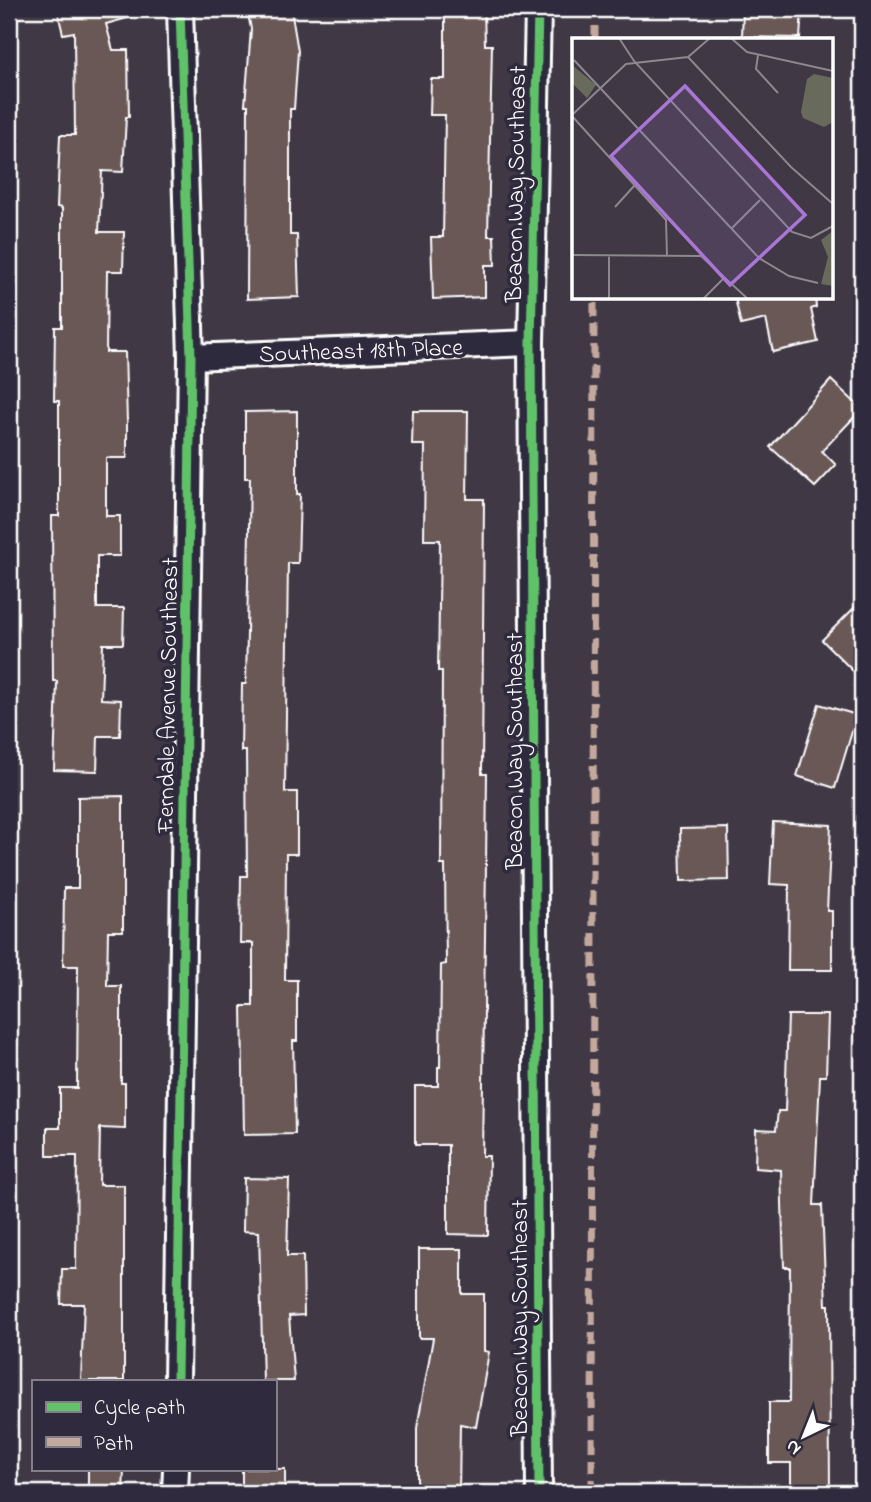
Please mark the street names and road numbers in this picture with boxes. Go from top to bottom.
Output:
street label: Beacon Way Southeast [498,65,538,304]
street label: Southeast 18th Place [259,331,464,374]
street label: Ferndale Avenue Southeast [150,557,189,834]
street label: Beacon Way Southeast [499,633,535,870]
street label: Beacon Way Southeast [504,1200,540,1437]

